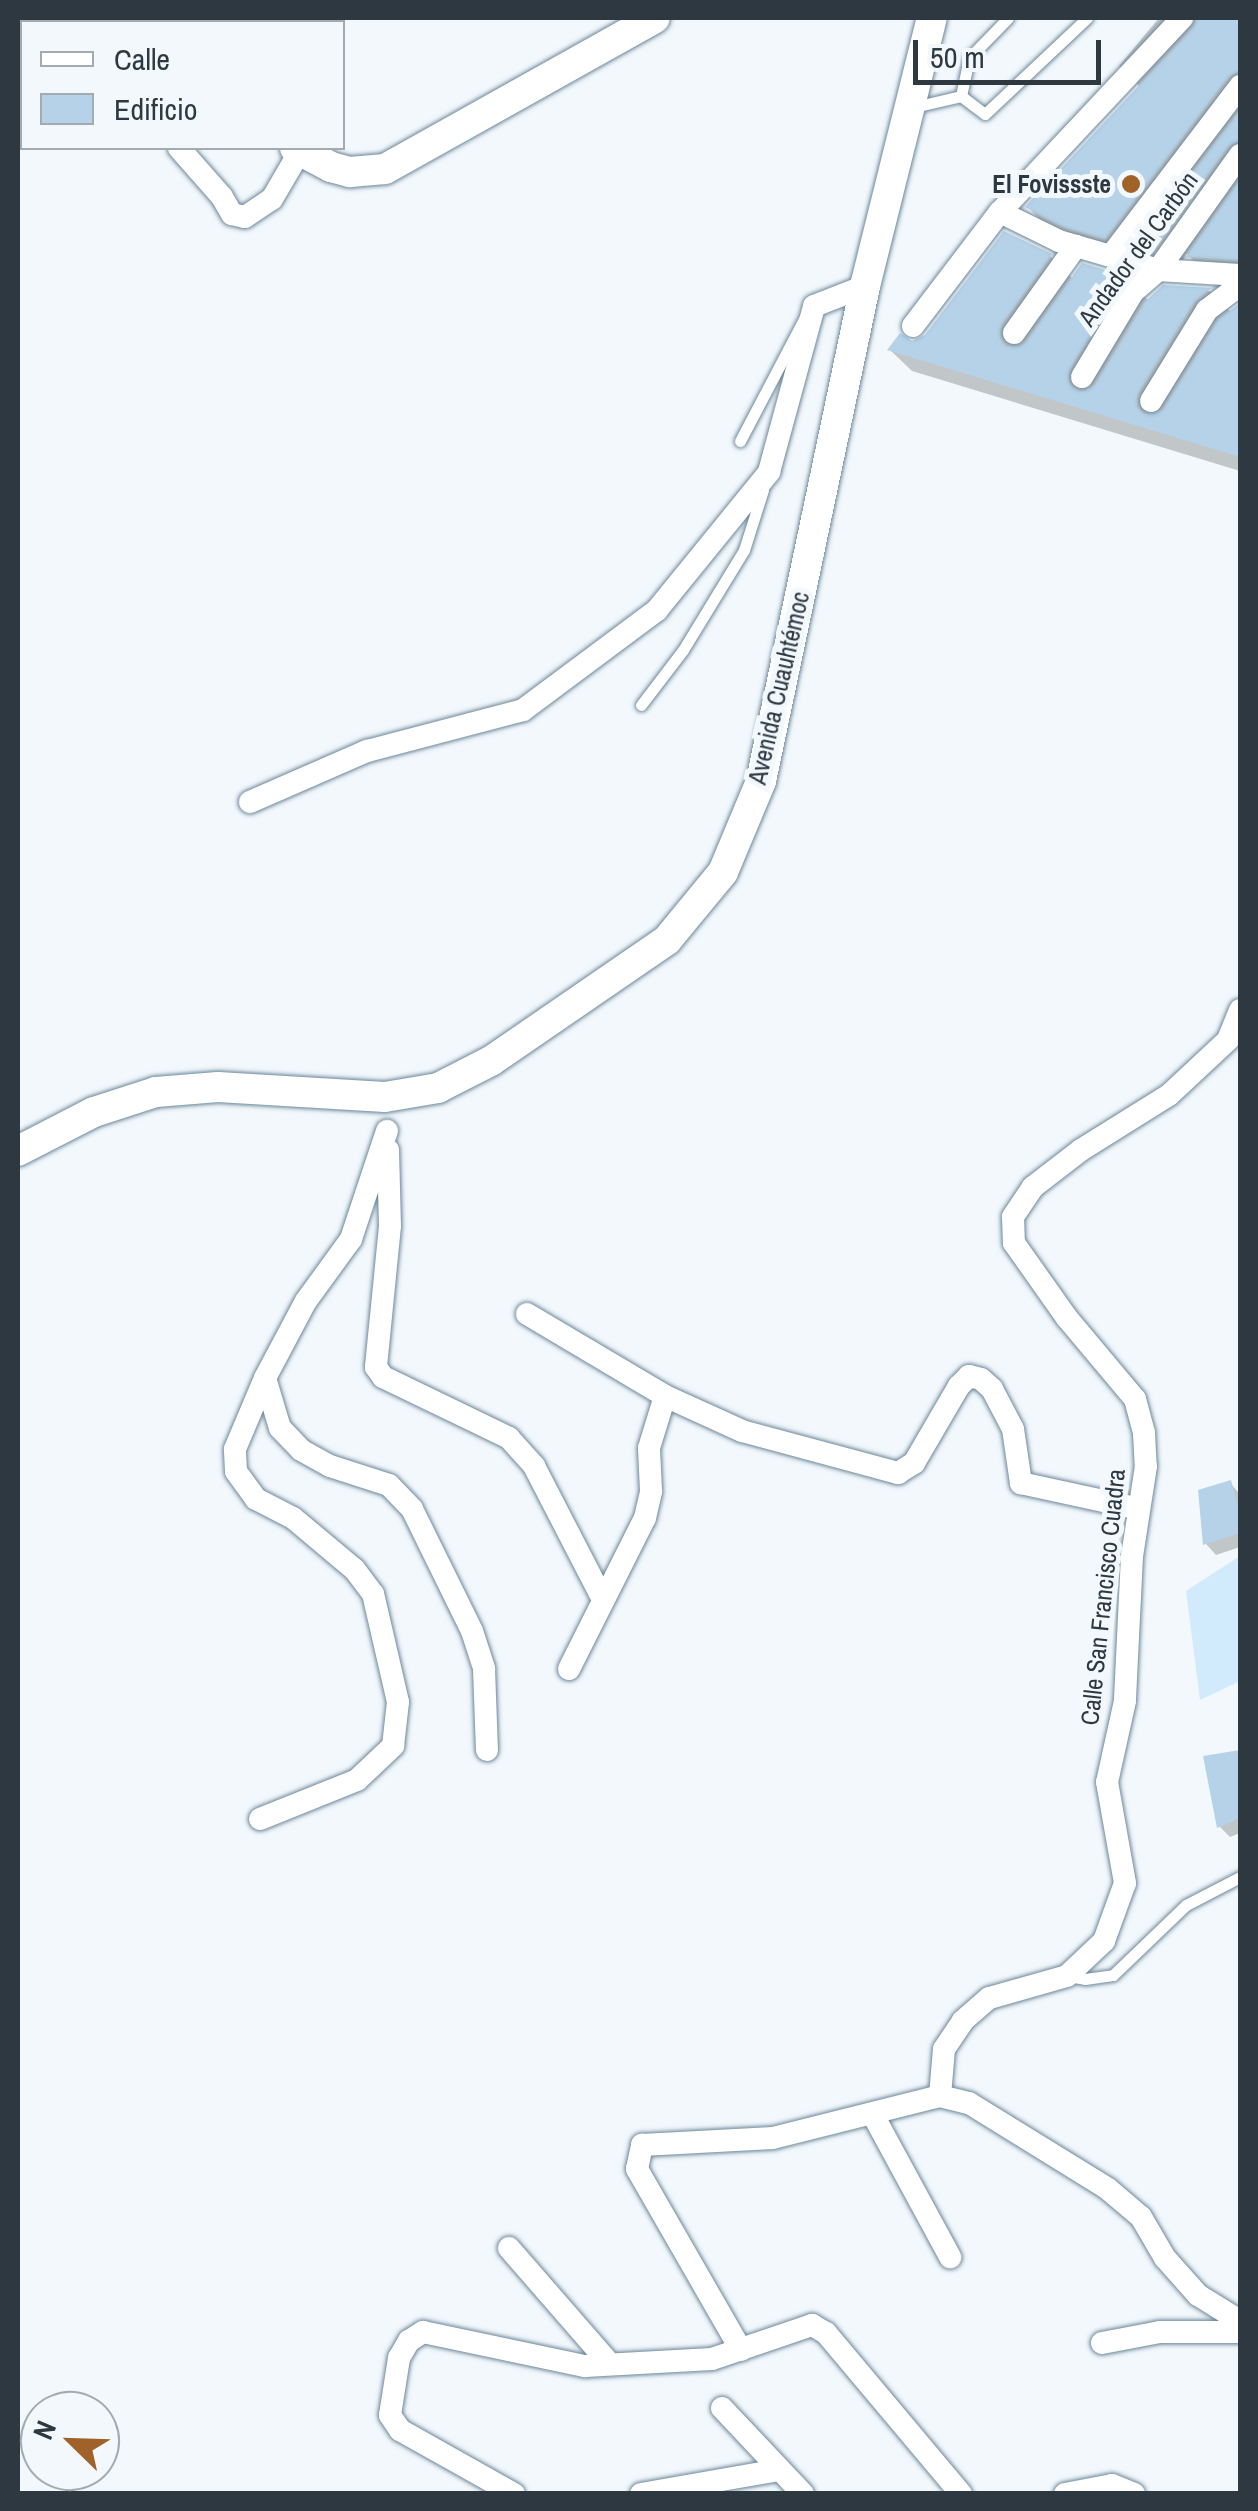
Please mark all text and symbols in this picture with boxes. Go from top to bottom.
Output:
legend [20,20,345,150]
scale bar [918,20,1106,82]
text: 50 m [930,37,985,77]
text: Calle [114,39,170,79]
text: Edificio [114,89,197,129]
street label: Andador del Carbón [1072,166,1204,332]
place label: El Fovissste [992,169,1111,199]
marker: El Fovissste [1120,173,1142,195]
street label: Avenida Cuauhtémoc [742,589,816,787]
street label: Calle San Francisco Cuadra [1075,1467,1131,1727]
north arrow [20,2391,120,2491]
text: N [23,2415,65,2445]

